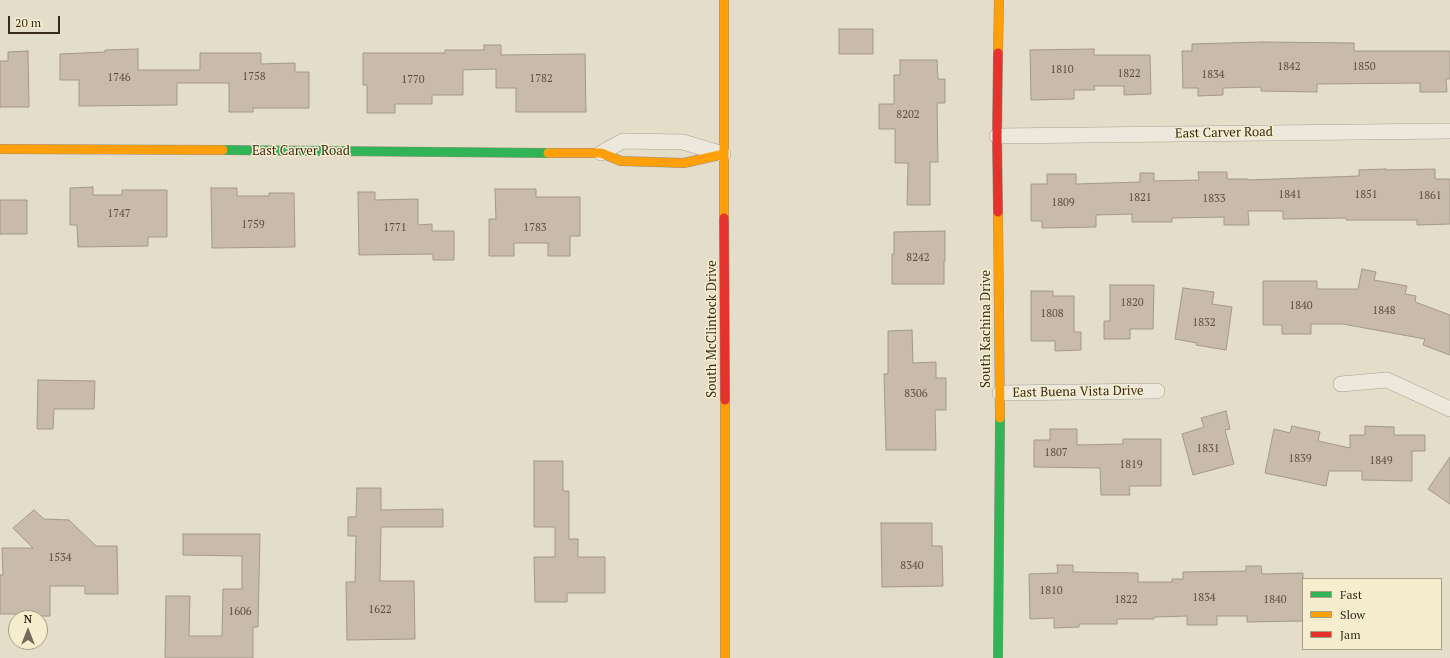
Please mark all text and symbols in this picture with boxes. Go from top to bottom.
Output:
scale bar [10,8,62,34]
text: 20 m [15,15,41,30]
house number: 1842 [1277,60,1301,74]
house number: 1850 [1352,60,1376,74]
house number: 1810 [1050,63,1074,77]
house number: 1822 [1117,67,1141,81]
house number: 1834 [1201,68,1225,82]
house number: 1758 [242,70,266,84]
house number: 1746 [107,71,131,85]
house number: 1782 [529,72,553,86]
house number: 1770 [401,73,425,87]
house number: 8202 [896,108,920,122]
street label: East Carver Road [1175,124,1273,142]
street label: East Carver Road [252,143,350,159]
house number: 1841 [1278,188,1302,202]
house number: 1851 [1354,188,1378,202]
house number: 1861 [1418,189,1442,203]
house number: 1821 [1128,191,1152,205]
house number: 1833 [1202,192,1226,206]
house number: 1809 [1051,196,1075,210]
house number: 1747 [107,207,131,221]
house number: 1759 [241,218,265,232]
house number: 1771 [383,221,407,235]
house number: 1783 [523,221,547,235]
house number: 8242 [906,251,930,265]
street label: South McClintock Drive [704,260,720,398]
street label: South Kachina Drive [978,270,994,388]
house number: 1820 [1120,296,1144,310]
house number: 1840 [1289,299,1313,313]
house number: 1848 [1372,304,1396,318]
house number: 1808 [1040,307,1064,321]
house number: 1832 [1192,316,1216,330]
street label: East Buena Vista Drive [1012,383,1144,401]
house number: 8306 [904,387,928,401]
house number: 1831 [1196,442,1220,456]
house number: 1807 [1044,446,1068,460]
house number: 1839 [1288,452,1312,466]
house number: 1849 [1369,454,1393,468]
house number: 1819 [1119,458,1143,472]
house number: 1534 [48,551,72,565]
house number: 8340 [900,559,924,573]
legend [1302,578,1442,650]
house number: 1810 [1039,584,1063,598]
text: Fast [1340,587,1362,602]
house number: 1834 [1192,591,1216,605]
house number: 1822 [1114,593,1138,607]
house number: 1840 [1263,593,1287,607]
house number: 1622 [368,603,392,617]
house number: 1606 [228,605,252,619]
text: Slow [1340,607,1365,622]
north arrow [8,610,48,650]
text: N [24,612,32,626]
text: Jam [1340,627,1361,642]

